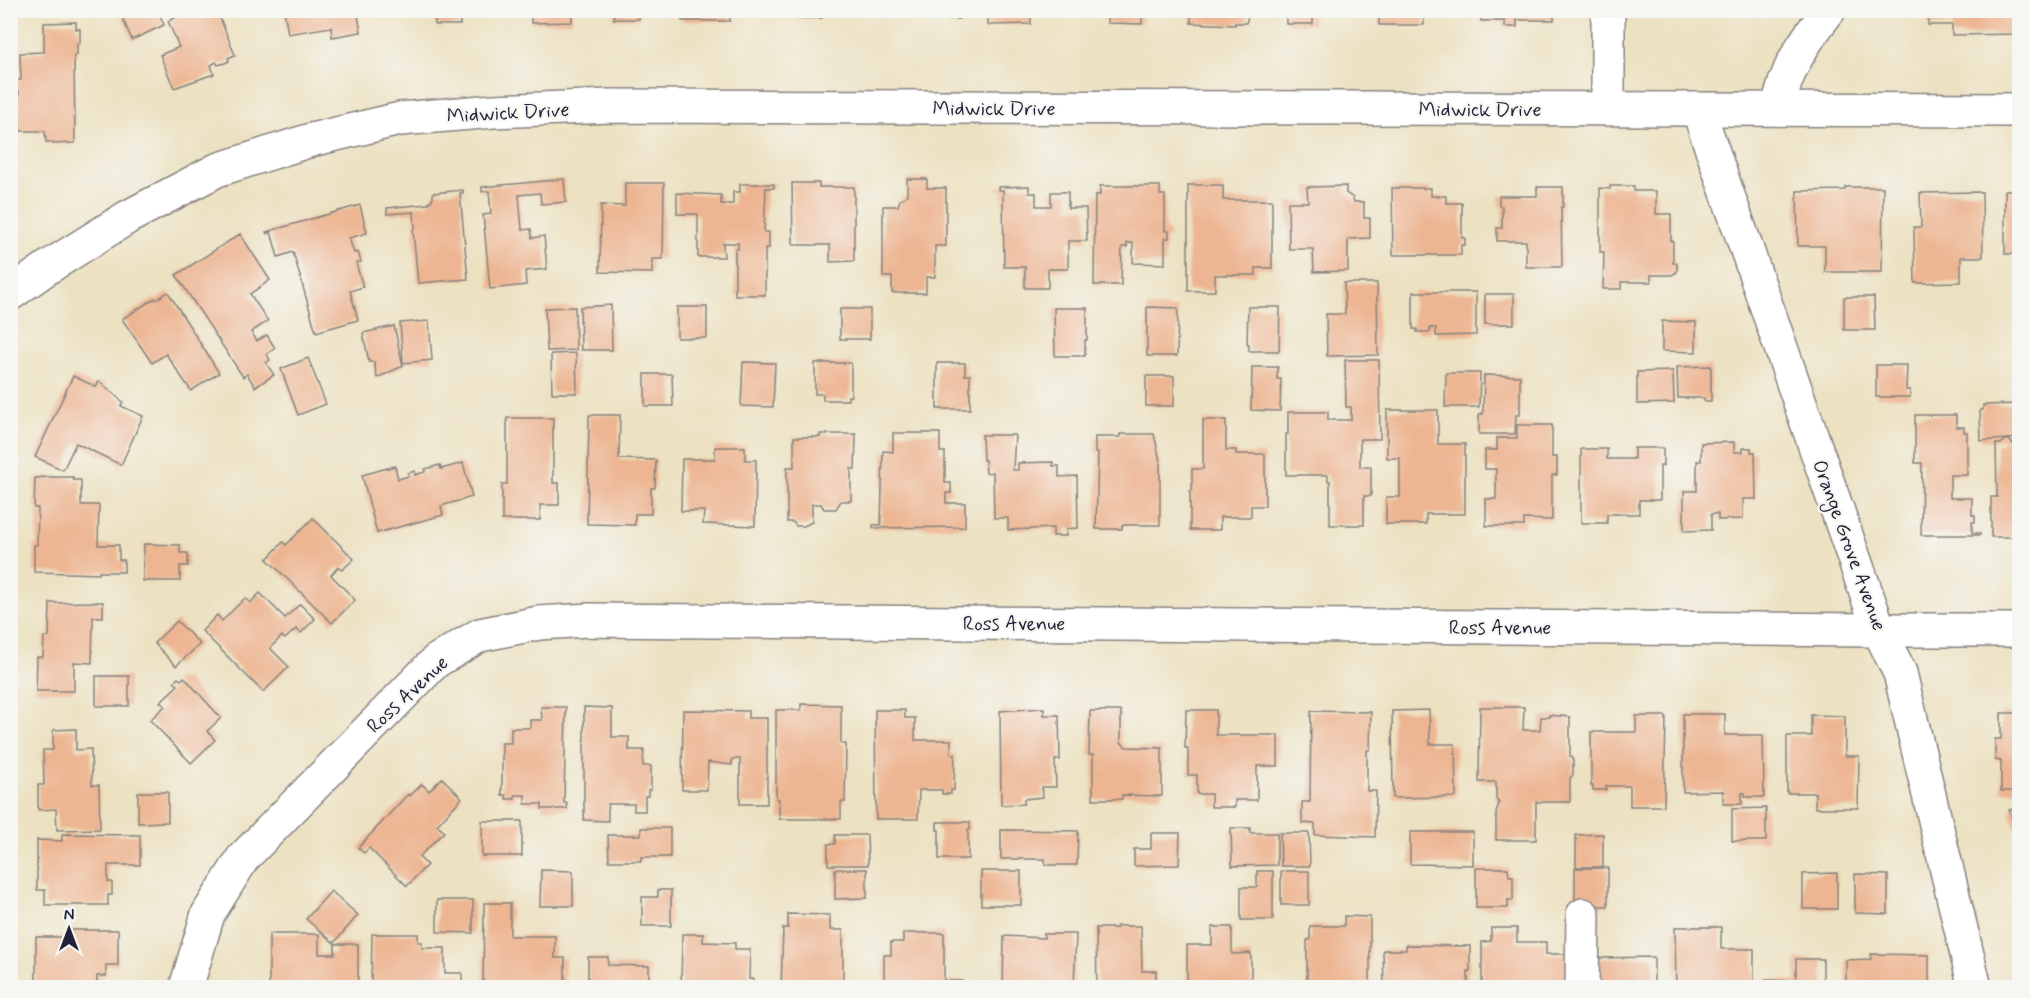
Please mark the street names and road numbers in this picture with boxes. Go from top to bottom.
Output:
street label: Midwick Drive [932,96,1056,123]
street label: Midwick Drive [446,97,570,130]
street label: Midwick Drive [1418,97,1542,124]
street label: Orange Grove Avenue [1804,456,1892,635]
street label: Ross Avenue [963,611,1065,638]
street label: Ross Avenue [1449,615,1551,642]
street label: Ross Avenue [361,650,455,740]

